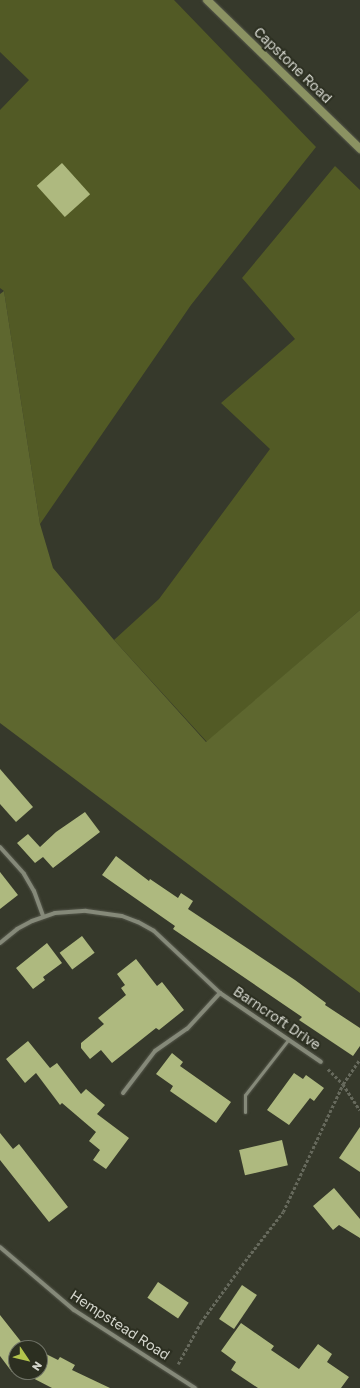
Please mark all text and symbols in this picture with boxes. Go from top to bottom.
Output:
street label: Capstone Road [250,24,336,106]
street label: Barncroft Drive [230,983,324,1053]
street label: Hempstead Road [67,1287,173,1363]
north arrow [8,1340,48,1380]
text: N [30,1359,45,1374]

